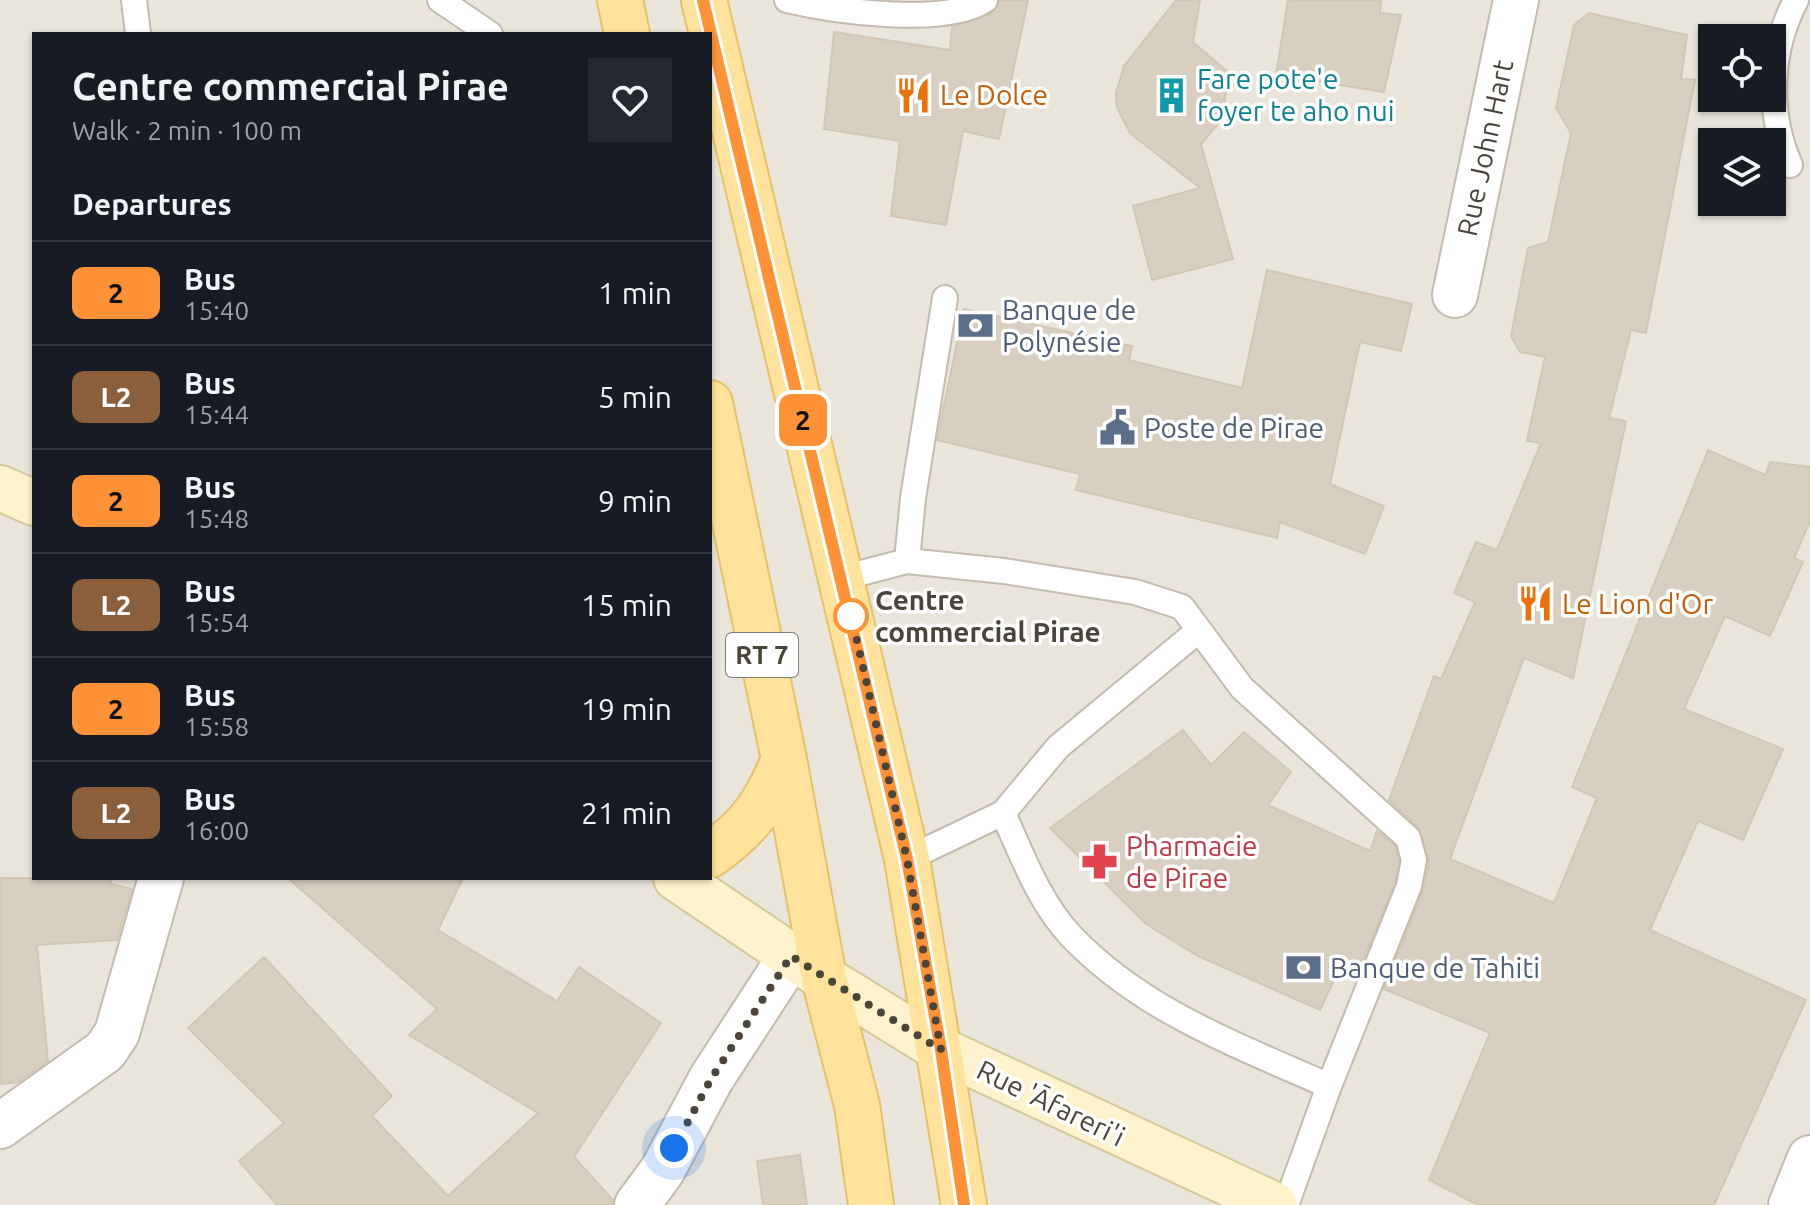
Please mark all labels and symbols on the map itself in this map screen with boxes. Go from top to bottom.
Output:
street label: Rue John Hart [1451,57,1518,239]
place label: Fare pote'e foyer te aho nui [1197,63,1395,126]
restaurant icon: Le Dolce [895,76,933,114]
building icon: Fare pote'e foyer te aho nui [1152,76,1190,114]
place label: Le Dolce [940,79,1048,110]
place label: Banque de Polynésie [1002,294,1136,357]
bank icon: Banque de Polynésie [957,307,995,345]
line badge: 2 [777,394,829,446]
public building icon: Poste de Pirae [1099,409,1137,447]
place label: Poste de Pirae [1144,412,1324,443]
place label: Centre commercial Pirae [875,584,1101,647]
restaurant icon: Le Lion d'Or [1517,585,1555,623]
place label: Le Lion d'Or [1562,588,1713,619]
marker: Centre commercial Pirae [834,599,868,633]
road number: RT 7 [726,633,798,677]
place label: Pharmacie de Pirae [1126,830,1258,893]
pharmacy icon: Pharmacie de Pirae [1081,843,1119,881]
bank icon: Banque de Tahiti [1285,949,1323,987]
place label: Banque de Tahiti [1330,952,1540,983]
street label: Rue 'Āfareri'i [972,1053,1130,1152]
your location [654,1128,694,1168]

